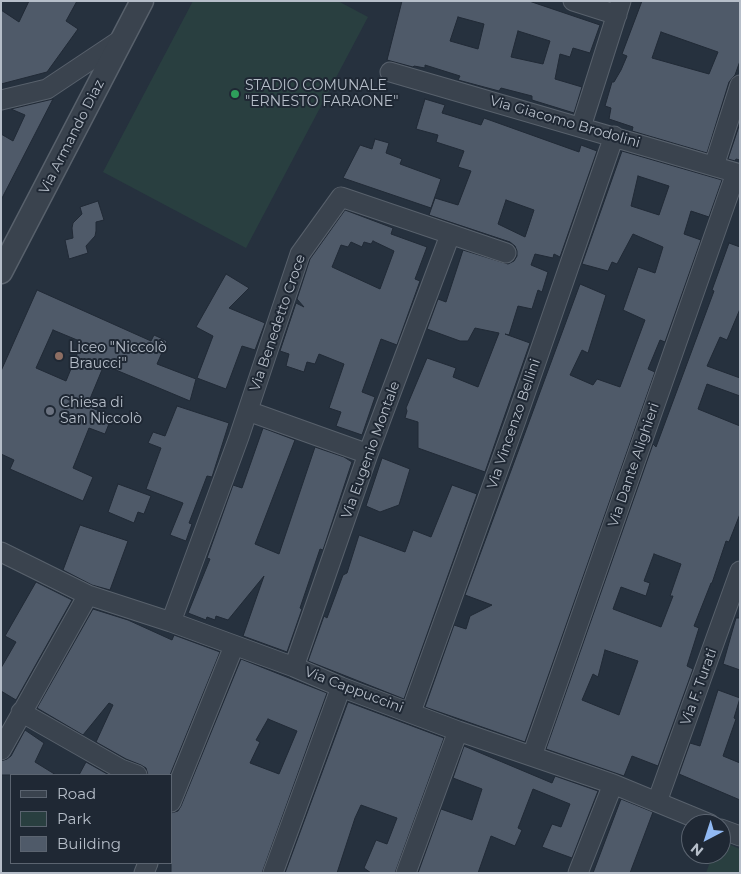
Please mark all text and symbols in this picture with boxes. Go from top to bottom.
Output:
street label: Via Armando Diaz [36,77,108,197]
place label: STADIO COMUNALE "ERNESTO FARAONE" [245,78,398,110]
marker: STADIO COMUNALE "ERNESTO FARAONE" [229,88,241,100]
street label: Via Giacomo Brodolini [488,92,642,152]
street label: Via Benedetto Croce [247,252,309,394]
place label: Liceo "Niccolò Braucci" [69,340,167,372]
marker: Liceo "Niccolò Braucci" [53,350,65,362]
street label: Via Vincenzo Bellini [484,357,544,491]
street label: Via Eugenio Montale [338,379,404,521]
place label: Chiesa di San Niccolò [60,395,142,428]
street label: Via Dante Alighieri [605,401,663,529]
marker: Chiesa di San Niccolò [44,405,56,417]
street label: Via F. Turati [677,646,721,728]
street label: Via Cappuccini [302,663,406,717]
legend [10,774,172,864]
text: Road [57,784,96,803]
text: Park [57,809,91,828]
north arrow [681,814,731,864]
text: Building [57,834,121,853]
text: N [687,839,707,860]

